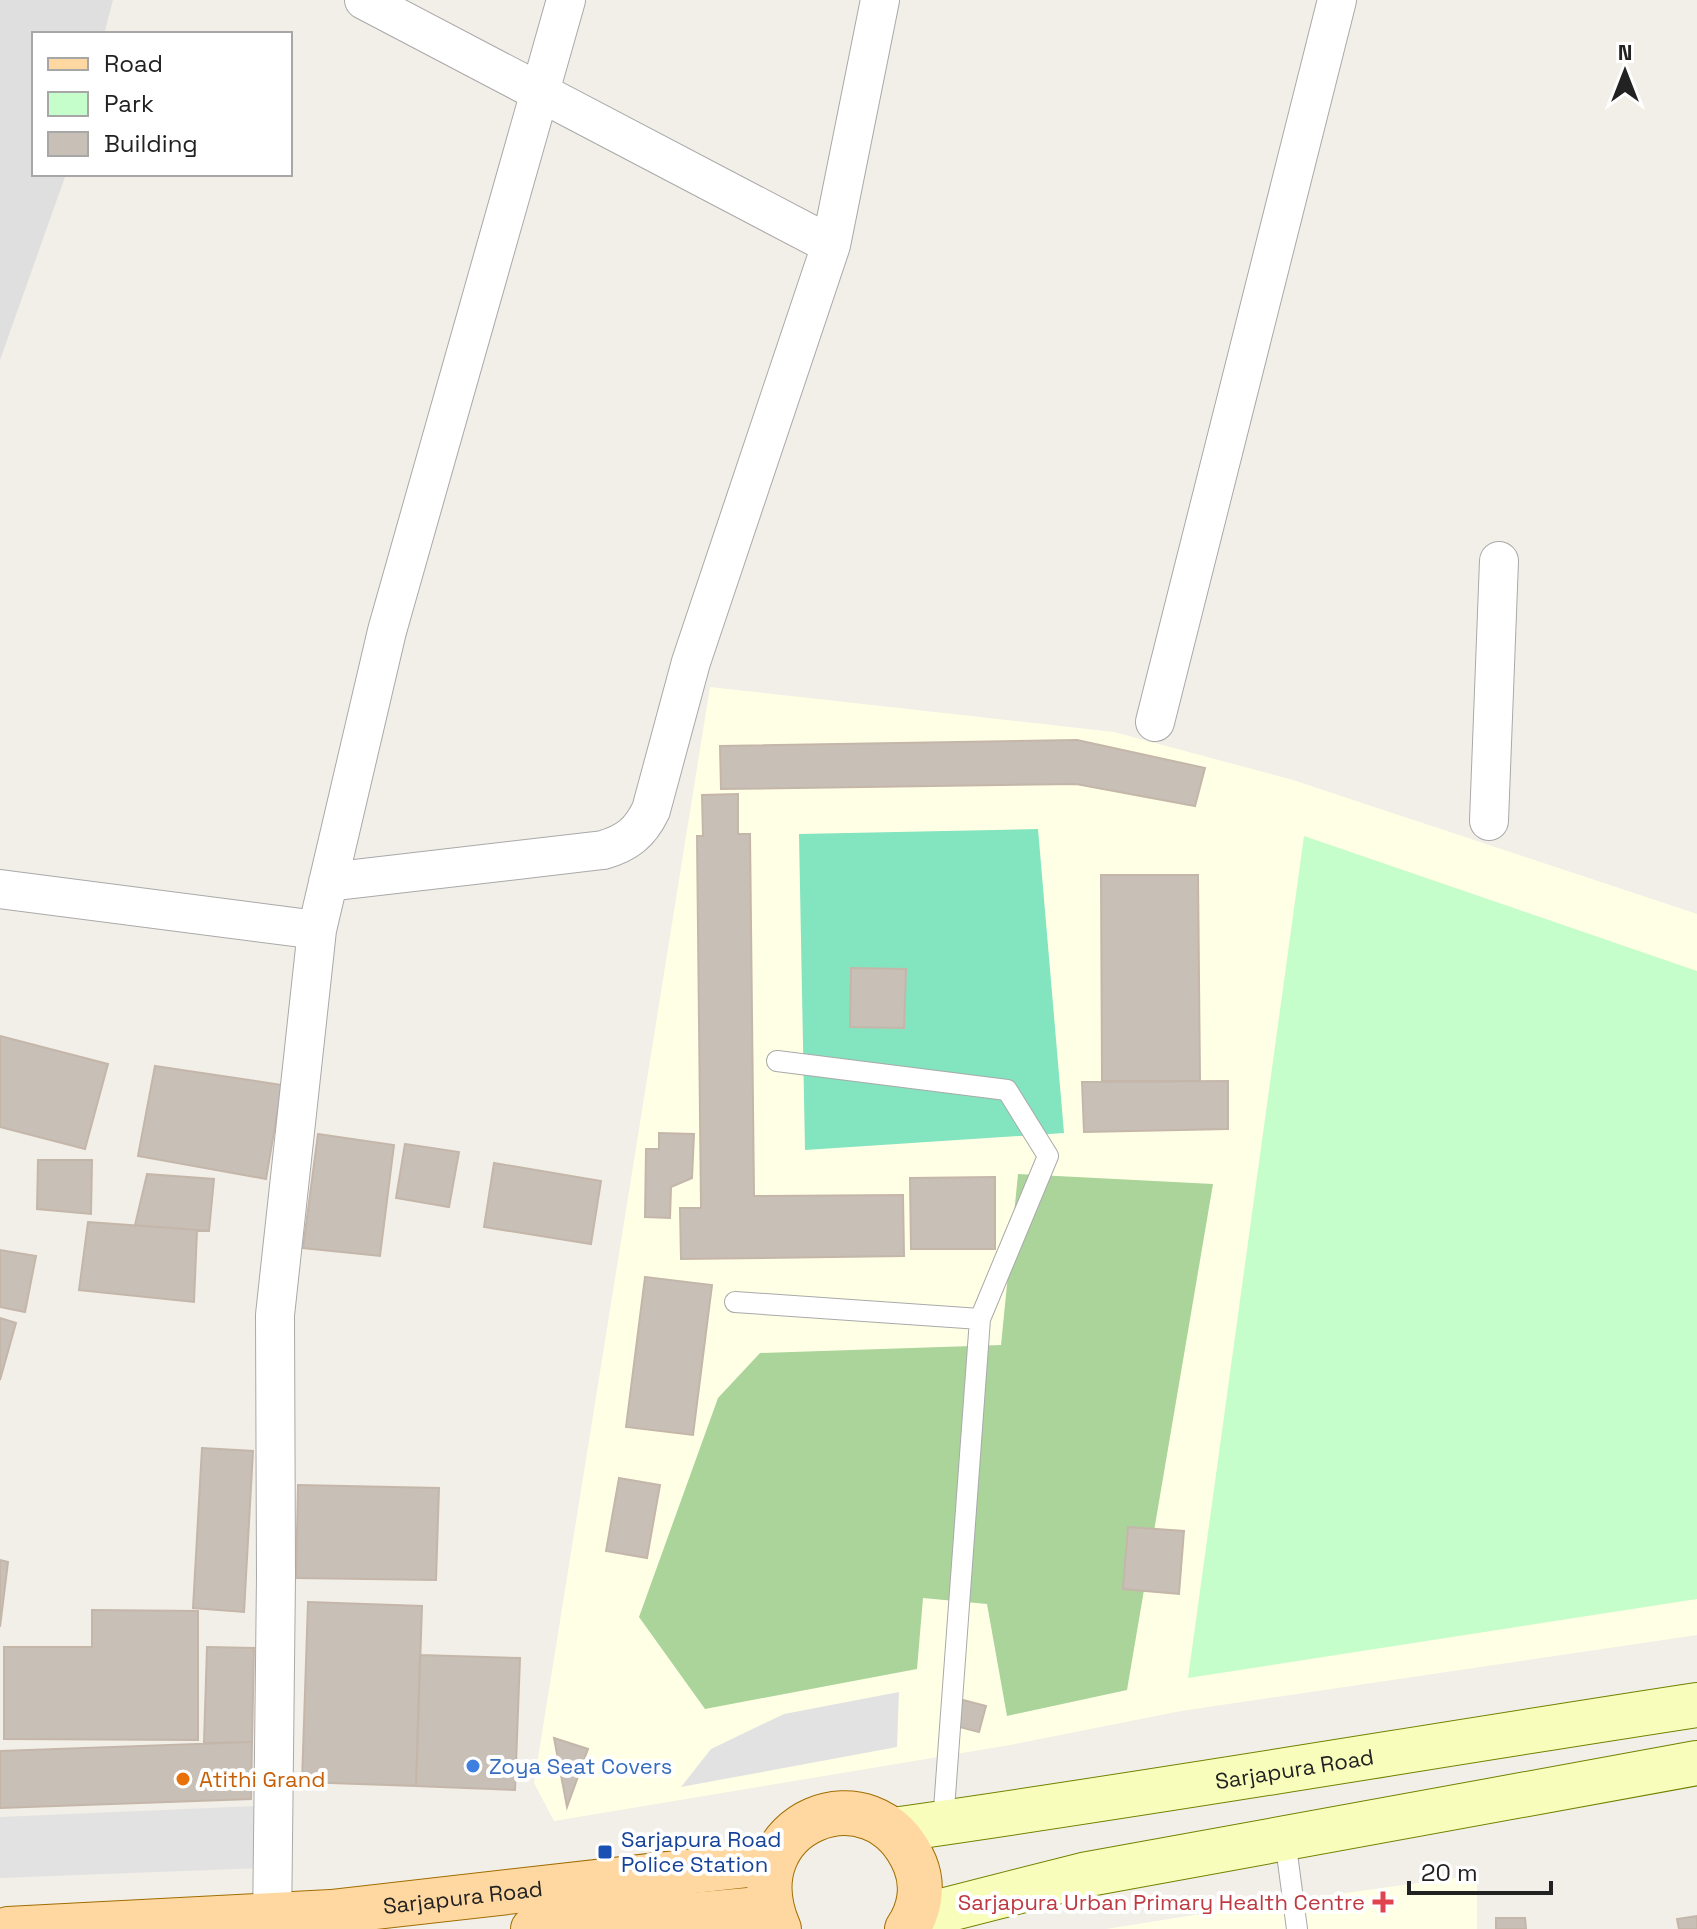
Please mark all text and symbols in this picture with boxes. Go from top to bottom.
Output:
legend [32,32,292,176]
north arrow [1585,32,1665,112]
text: N [1618,38,1632,66]
text: Road [104,48,163,79]
text: Park [104,88,154,119]
text: Building [104,128,198,159]
street label: Sarjapura Road [1213,1742,1376,1795]
place label: Zoya Seat Covers [489,1752,672,1780]
marker: Zoya Seat Covers [464,1757,482,1775]
place label: Atithi Grand [199,1765,325,1793]
marker: Atithi Grand [174,1770,192,1788]
place label: Sarjapura Road Police Station [621,1825,781,1878]
marker: Sarjapura Road Police Station [596,1843,614,1861]
scale bar [1409,1845,1551,1895]
text: 20 m [1421,1857,1478,1888]
street label: Sarjapura Road [381,1874,544,1920]
place label: Sarjapura Urban Primary Health Centre [958,1888,1365,1916]
marker: Sarjapura Urban Primary Health Centre [1372,1891,1394,1913]

